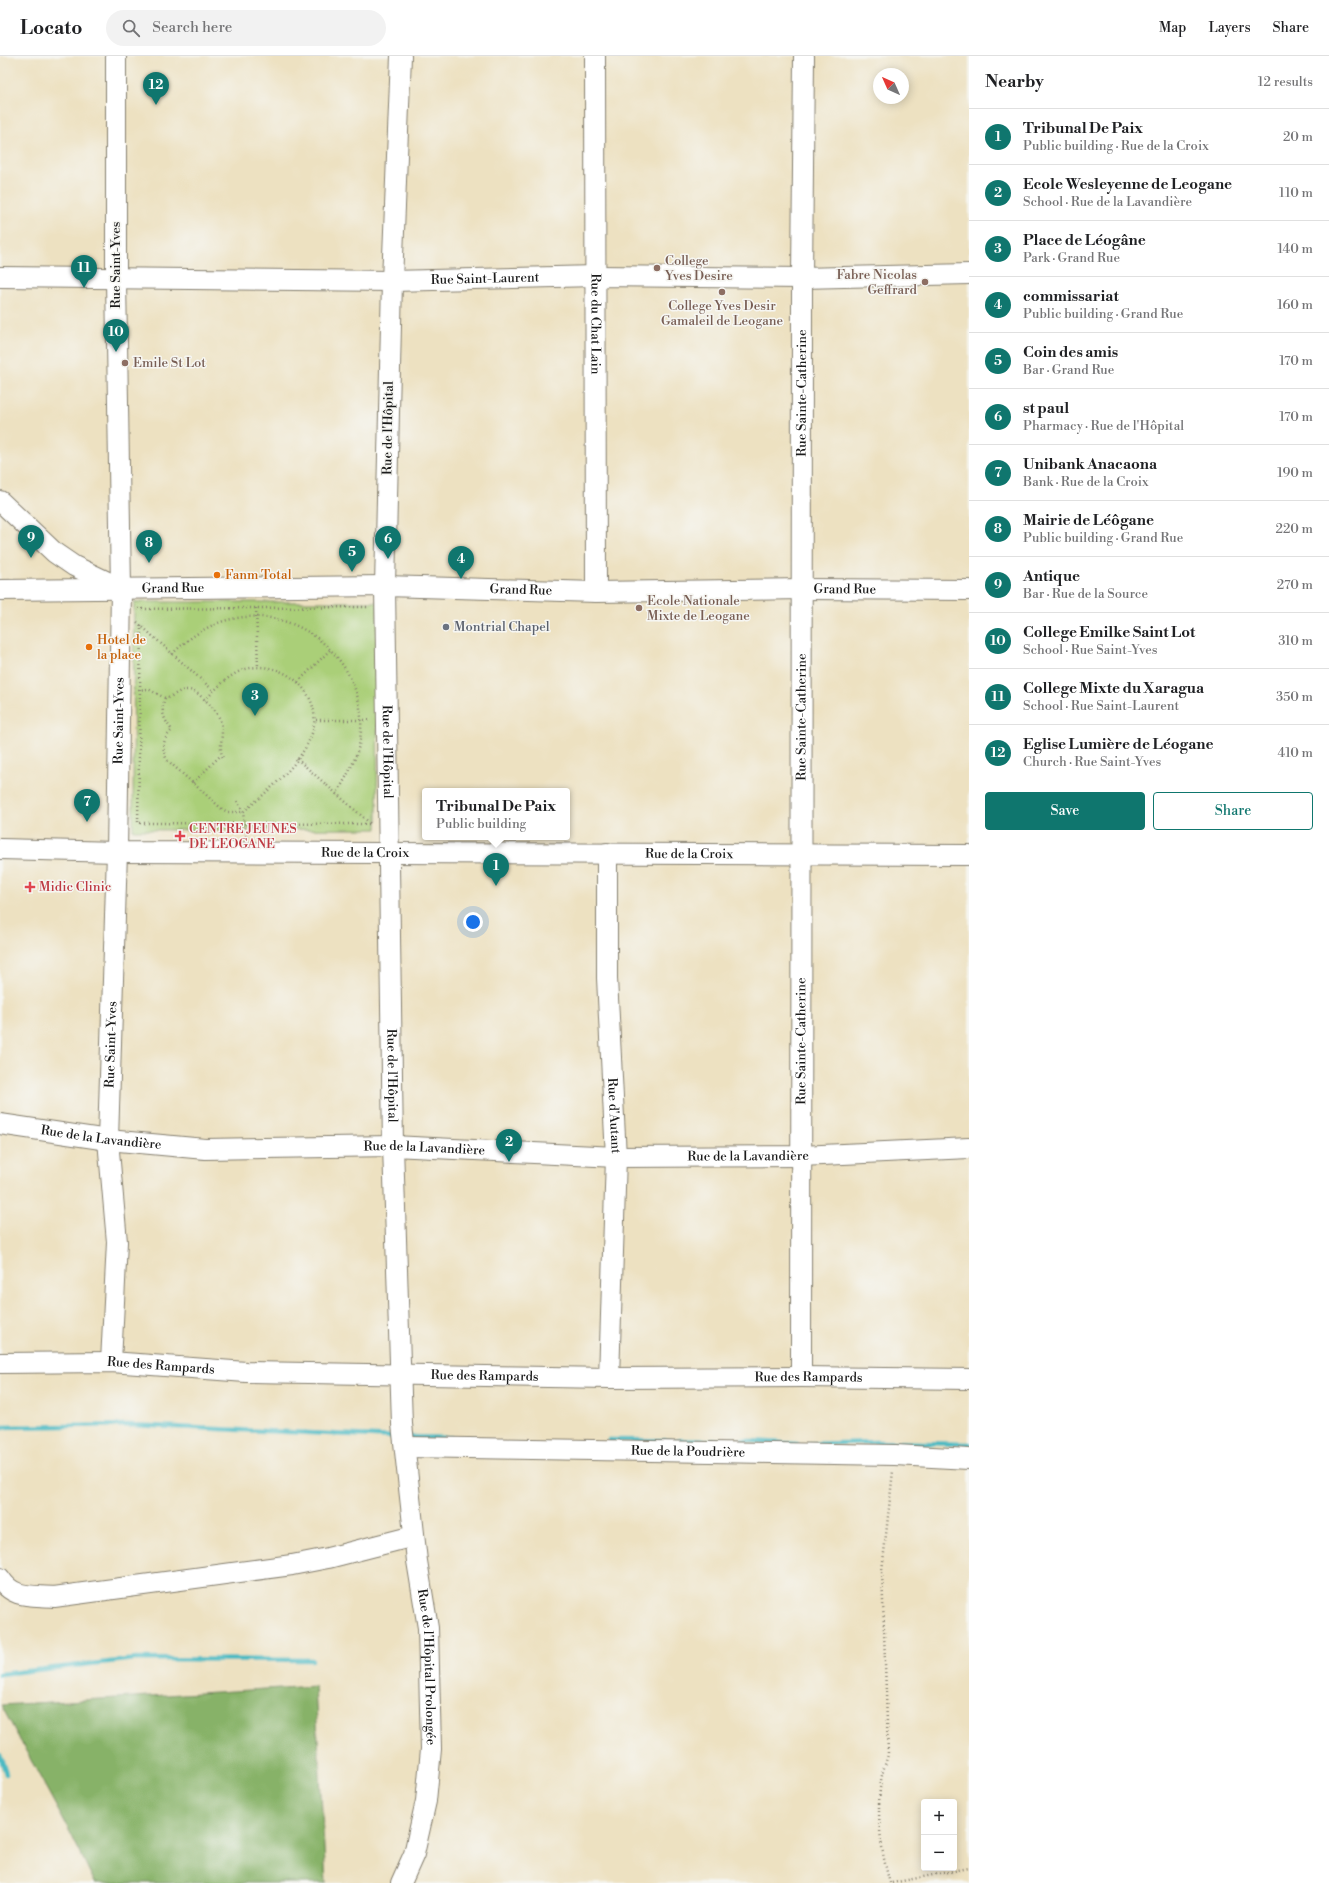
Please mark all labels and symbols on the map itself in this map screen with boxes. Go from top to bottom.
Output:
north arrow [873,68,909,104]
pin: 12 [143,72,169,105]
street label: Rue Saint-Yves [108,221,124,308]
place label: College Yves Desire [664,253,733,284]
pin: 11 [71,255,97,288]
marker: College Yves Desire [652,263,662,273]
place label: Fabre Nicolas Geffrard [837,267,918,298]
street label: Rue Saint-Laurent [430,269,540,288]
street label: Rue du Chat Lain [587,274,604,375]
marker: Fabre Nicolas Geffrard [920,277,930,287]
marker: College Yves Desir Gamaleil de Leogane [717,287,727,297]
place label: College Yves Desir Gamaleil de Leogane [661,298,783,329]
pin: 10 [103,319,129,352]
street label: Rue Sainte-Catherine [794,329,810,457]
place label: Emile St Lot [133,355,206,371]
marker: Emile St Lot [120,358,130,368]
street label: Rue de l'Hôpital [379,381,397,475]
pin: 9 [18,525,44,558]
pin: 6 [375,526,401,559]
pin: 8 [136,530,162,563]
pin: 5 [339,539,365,572]
pin: 4 [448,546,474,579]
place label: Fanm Total [225,567,292,583]
marker: Fanm Total [212,570,222,580]
street label: Grand Rue [142,580,205,597]
street label: Grand Rue [489,581,553,599]
street label: Grand Rue [814,581,877,597]
place label: Ecole Nationale Mixte de Leogane [647,593,750,624]
marker: Ecole Nationale Mixte de Leogane [634,603,644,613]
place label: Montrial Chapel [454,619,550,635]
marker: Montrial Chapel [441,622,451,632]
place label: Hotel de la place [97,632,147,663]
marker: Hotel de la place [84,642,94,652]
street label: Rue Sainte-Catherine [794,653,810,781]
street label: Rue Saint-Yves [110,677,128,764]
pin: 3 [242,683,268,716]
street label: Rue de l'Hôpital [379,705,396,799]
pin: 7 [74,789,100,822]
place label: CENTRE JEUNES DE LEOGANE [189,821,297,852]
marker: CENTRE JEUNES DE LEOGANE [174,830,186,842]
street label: Rue de la Croix [321,845,409,861]
street label: Rue de la Croix [645,846,733,862]
pin: 1 [483,853,509,886]
place label: Midic Clinic [39,879,112,895]
marker: Midic Clinic [24,881,36,893]
your location [463,912,483,932]
street label: Rue Sainte-Catherine [793,977,809,1105]
street label: Rue Saint-Yves [102,1001,120,1088]
street label: Rue de l'Hôpital [383,1029,401,1123]
street label: Rue d'Autant [604,1077,624,1155]
street label: Rue de la Lavandière [40,1122,163,1153]
pin: 2 [496,1129,522,1162]
street label: Rue de la Lavandière [363,1138,486,1159]
street label: Rue de la Lavandière [687,1148,810,1165]
street label: Rue des Rampards [106,1354,216,1378]
street label: Rue des Rampards [430,1367,539,1385]
street label: Rue des Rampards [755,1369,863,1386]
street label: Rue de la Poudrière [631,1443,746,1461]
street label: Rue de l'Hôpital Prolongée [414,1588,439,1746]

